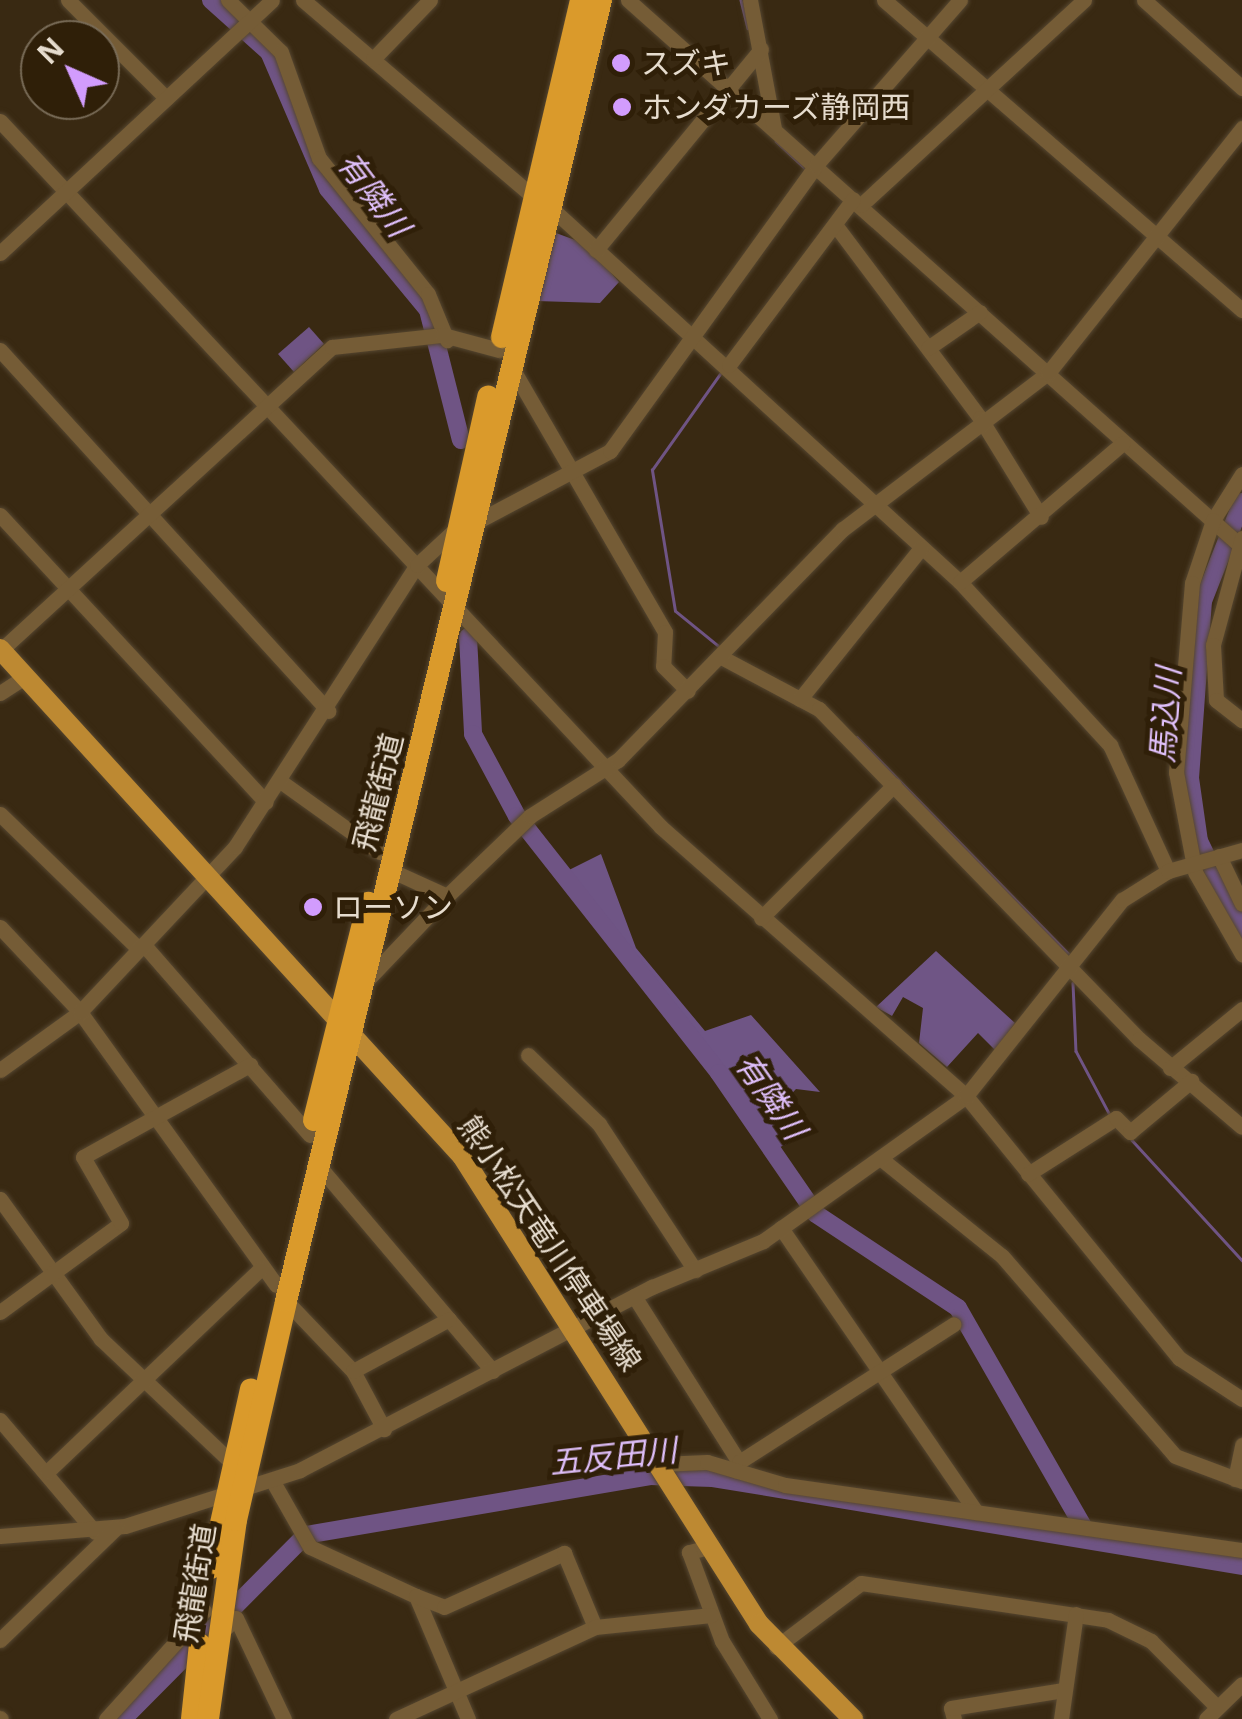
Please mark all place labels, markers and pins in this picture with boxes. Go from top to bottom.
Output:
place label: スズキ [641,45,731,81]
marker: スズキ [610,52,632,74]
place label: ホンダカーズ静岡西 [642,89,912,125]
marker: ホンダカーズ静岡西 [611,96,633,118]
place label: ローソン [333,889,453,925]
marker: ローソン [302,896,324,918]

